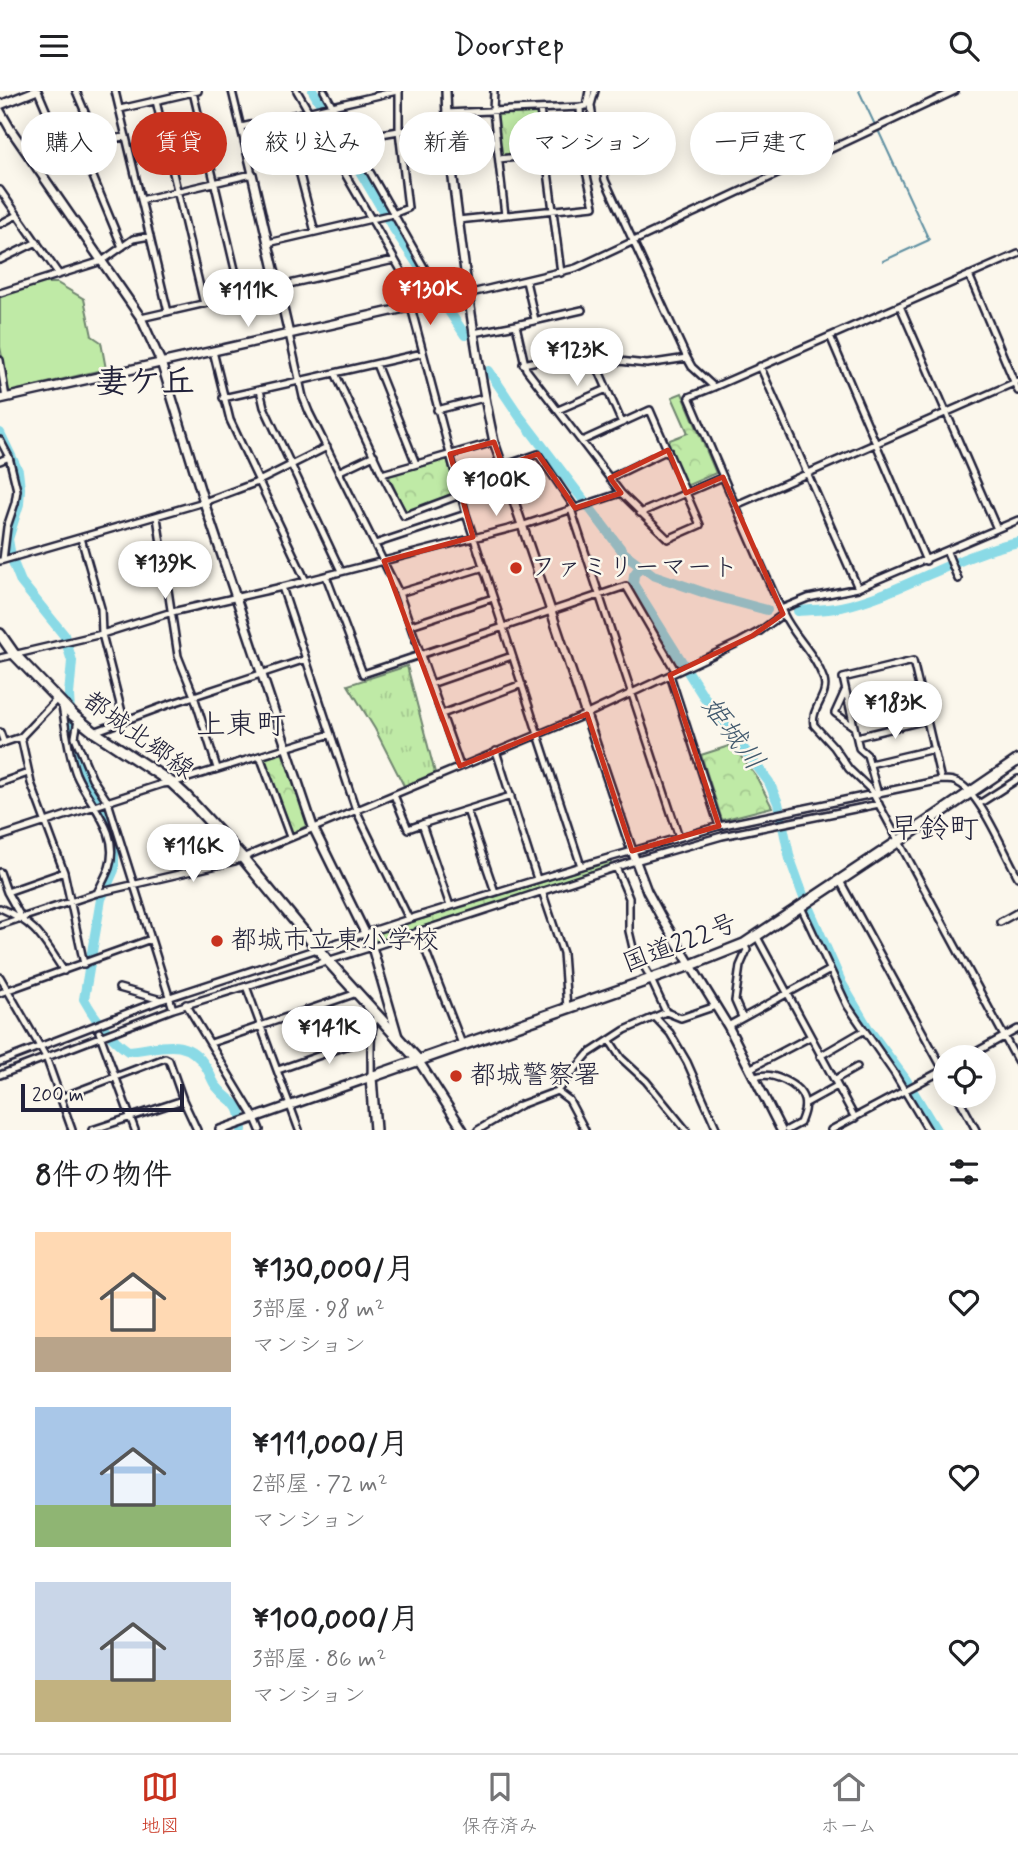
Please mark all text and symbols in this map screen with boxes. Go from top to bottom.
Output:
text: Doorstep [453,25,565,67]
icon: menu [35,27,73,65]
icon: search [945,27,983,65]
chip: 購入 [21,112,117,175]
chip: 賃貸 [131,112,227,175]
chip: 絞り込み [241,112,385,175]
chip: 新着 [399,112,495,175]
chip: マンション [509,112,676,175]
chip: 一戸建て [690,112,834,175]
pin: ¥130K [381,267,479,327]
pin: ¥111K [199,269,297,329]
text: ¥130K [398,275,462,305]
text: ¥111K [219,277,277,307]
pin: ¥123K [528,329,626,388]
text: ¥123K [546,336,608,366]
district label: 妻ケ丘 [96,361,195,405]
pin: ¥100K [447,459,545,518]
text: ¥100K [463,466,529,496]
pin: ¥139K [116,541,214,601]
text: ¥139K [134,549,196,579]
place label: ファミリーマート [530,551,739,585]
marker: ファミリーマート [508,560,524,576]
pin: ¥183K [846,681,944,741]
street label: 都城北郷線 [75,684,201,788]
water label: 姫城川 [692,689,772,779]
text: ¥183K [864,689,926,719]
district label: 上東町 [196,706,286,745]
district label: 早鈴町 [889,810,979,849]
pin: ¥116K [144,825,242,884]
text: ¥116K [163,832,223,862]
street label: 国道222号 [618,907,742,981]
place label: 都城市立東小学校 [231,924,439,958]
marker: 都城市立東小学校 [209,933,225,949]
pin: ¥141K [280,1007,378,1066]
text: ¥141K [298,1014,360,1044]
map controls [933,1045,996,1108]
button: locate [933,1045,996,1108]
place label: 都城警察署 [470,1059,600,1093]
marker: 都城警察署 [448,1068,464,1084]
scale bar [21,1081,184,1113]
text: 200 m [32,1083,84,1108]
icon: filters [945,1153,983,1191]
text: 8件の物件 [35,1156,172,1195]
text: ¥130,000/月 [252,1250,415,1289]
icon: home [91,1260,175,1344]
icon: heart [945,1283,983,1321]
text: 3部屋 · 98 m² [252,1295,385,1325]
text: マンション [252,1331,366,1361]
text: ¥111,000/月 [252,1425,409,1464]
icon: home [91,1435,175,1519]
icon: heart [945,1458,983,1496]
text: 2部屋 · 72 m² [252,1470,388,1500]
text: マンション [252,1506,366,1536]
text: ¥100,000/月 [252,1600,419,1639]
icon: home [91,1610,175,1694]
icon: heart [945,1633,983,1671]
text: 3部屋 · 86 m² [252,1645,386,1675]
text: マンション [252,1681,366,1711]
tab: 地図 [141,1768,179,1839]
tab: 保存済み [462,1768,538,1839]
tab: ホーム [820,1768,877,1839]

